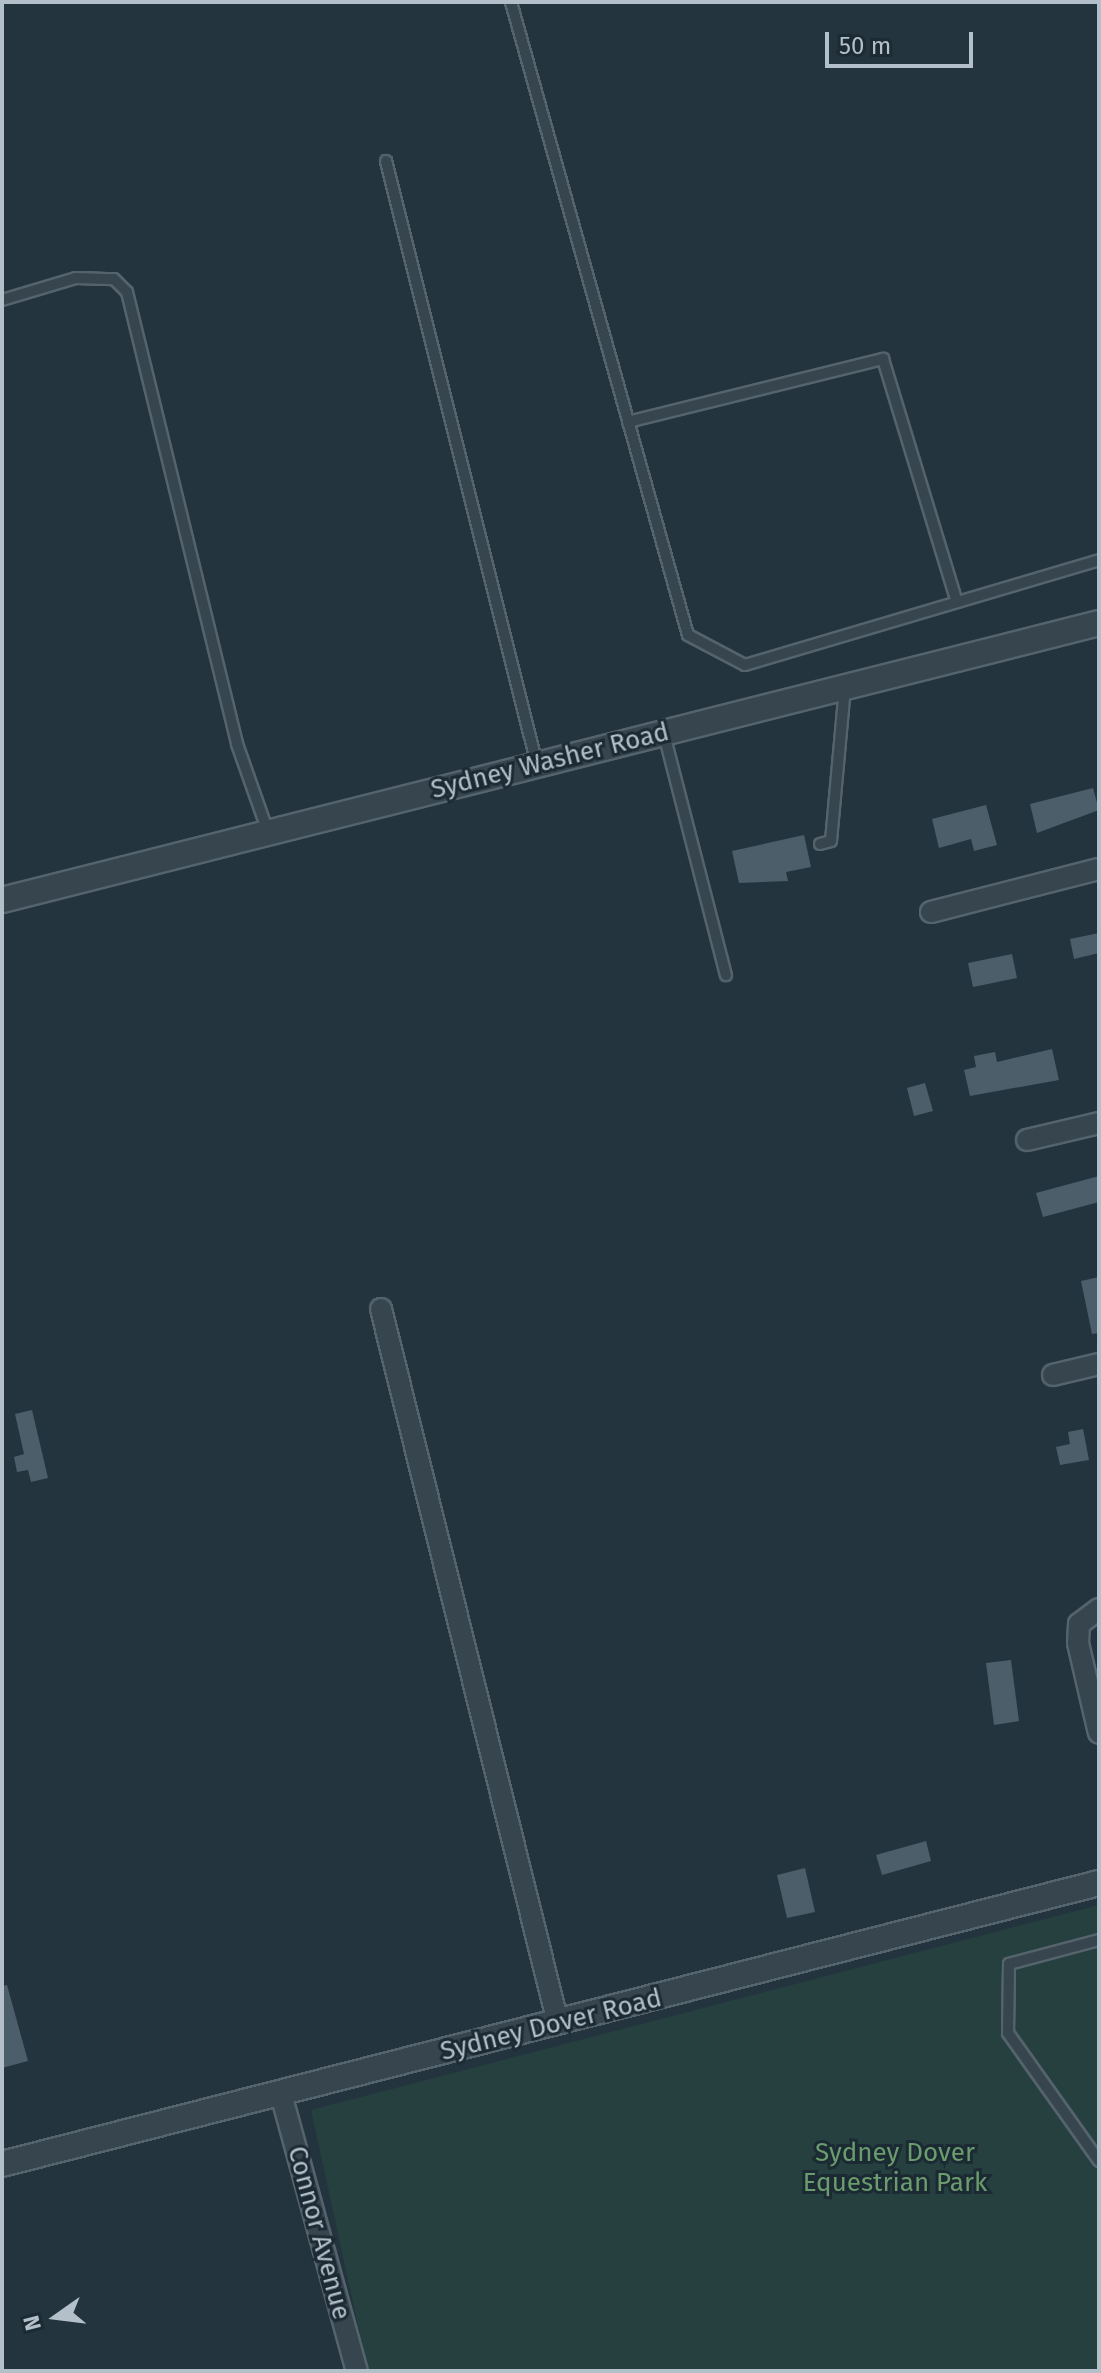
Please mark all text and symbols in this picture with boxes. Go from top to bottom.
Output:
scale bar [829,16,977,66]
text: 50 m [839,32,891,60]
street label: Sydney Washer Road [428,716,672,806]
street label: Sydney Dover Road [437,1982,665,2068]
park label: Sydney Dover Equestrian Park [803,2137,987,2198]
street label: Connor Avenue [281,2143,357,2323]
north arrow [16,2277,96,2357]
text: N [17,2313,47,2333]

